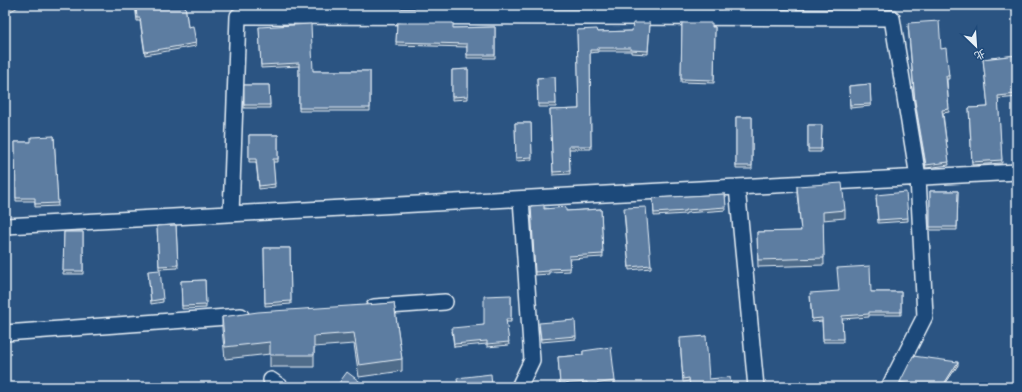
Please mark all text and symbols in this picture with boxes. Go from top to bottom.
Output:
north arrow [956,26,996,66]
text: 北 [972,46,988,64]

